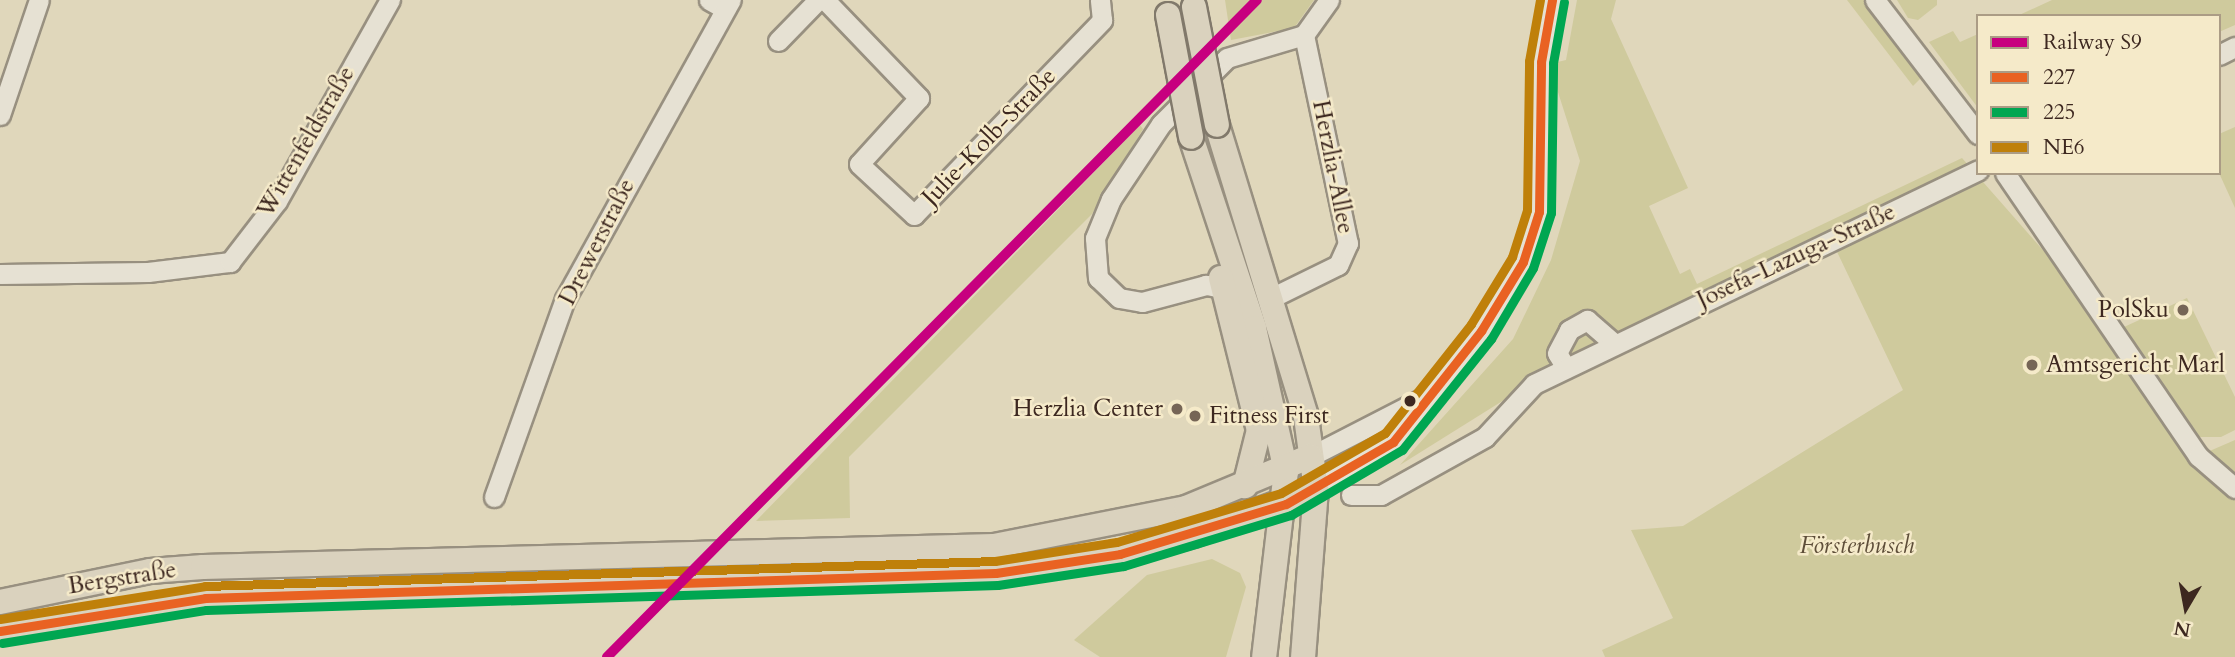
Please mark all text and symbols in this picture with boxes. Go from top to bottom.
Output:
legend [1976,14,2221,175]
text: Railway S9 [2043,28,2142,57]
street label: Wittenfeldstraße [251,61,361,223]
street label: Julie-Kolb-Straße [916,62,1062,212]
text: 227 [2043,63,2075,92]
street label: Herzlia-Allee [1306,98,1360,236]
text: 225 [2043,98,2075,127]
text: NE6 [2043,133,2085,162]
street label: Drewerstraße [553,174,641,310]
street label: Josefa-Lazuga-Straße [1692,197,1900,315]
place label: PolSku [2098,296,2169,324]
marker: PolSku [2175,302,2191,318]
place label: Amtsgericht Marl [2046,351,2225,379]
marker: Amtsgericht Marl [2024,357,2040,373]
unlabelled marker [1403,394,1417,408]
place label: Herzlia Center [1013,395,1163,423]
marker: Herzlia Center [1169,401,1185,417]
place label: Fitness First [1209,402,1329,430]
marker: Fitness First [1187,408,1203,424]
park label: Försterbusch [1800,532,1914,560]
street label: Bergstraße [66,555,178,601]
north arrow [2151,573,2221,643]
text: N [2172,614,2193,643]

